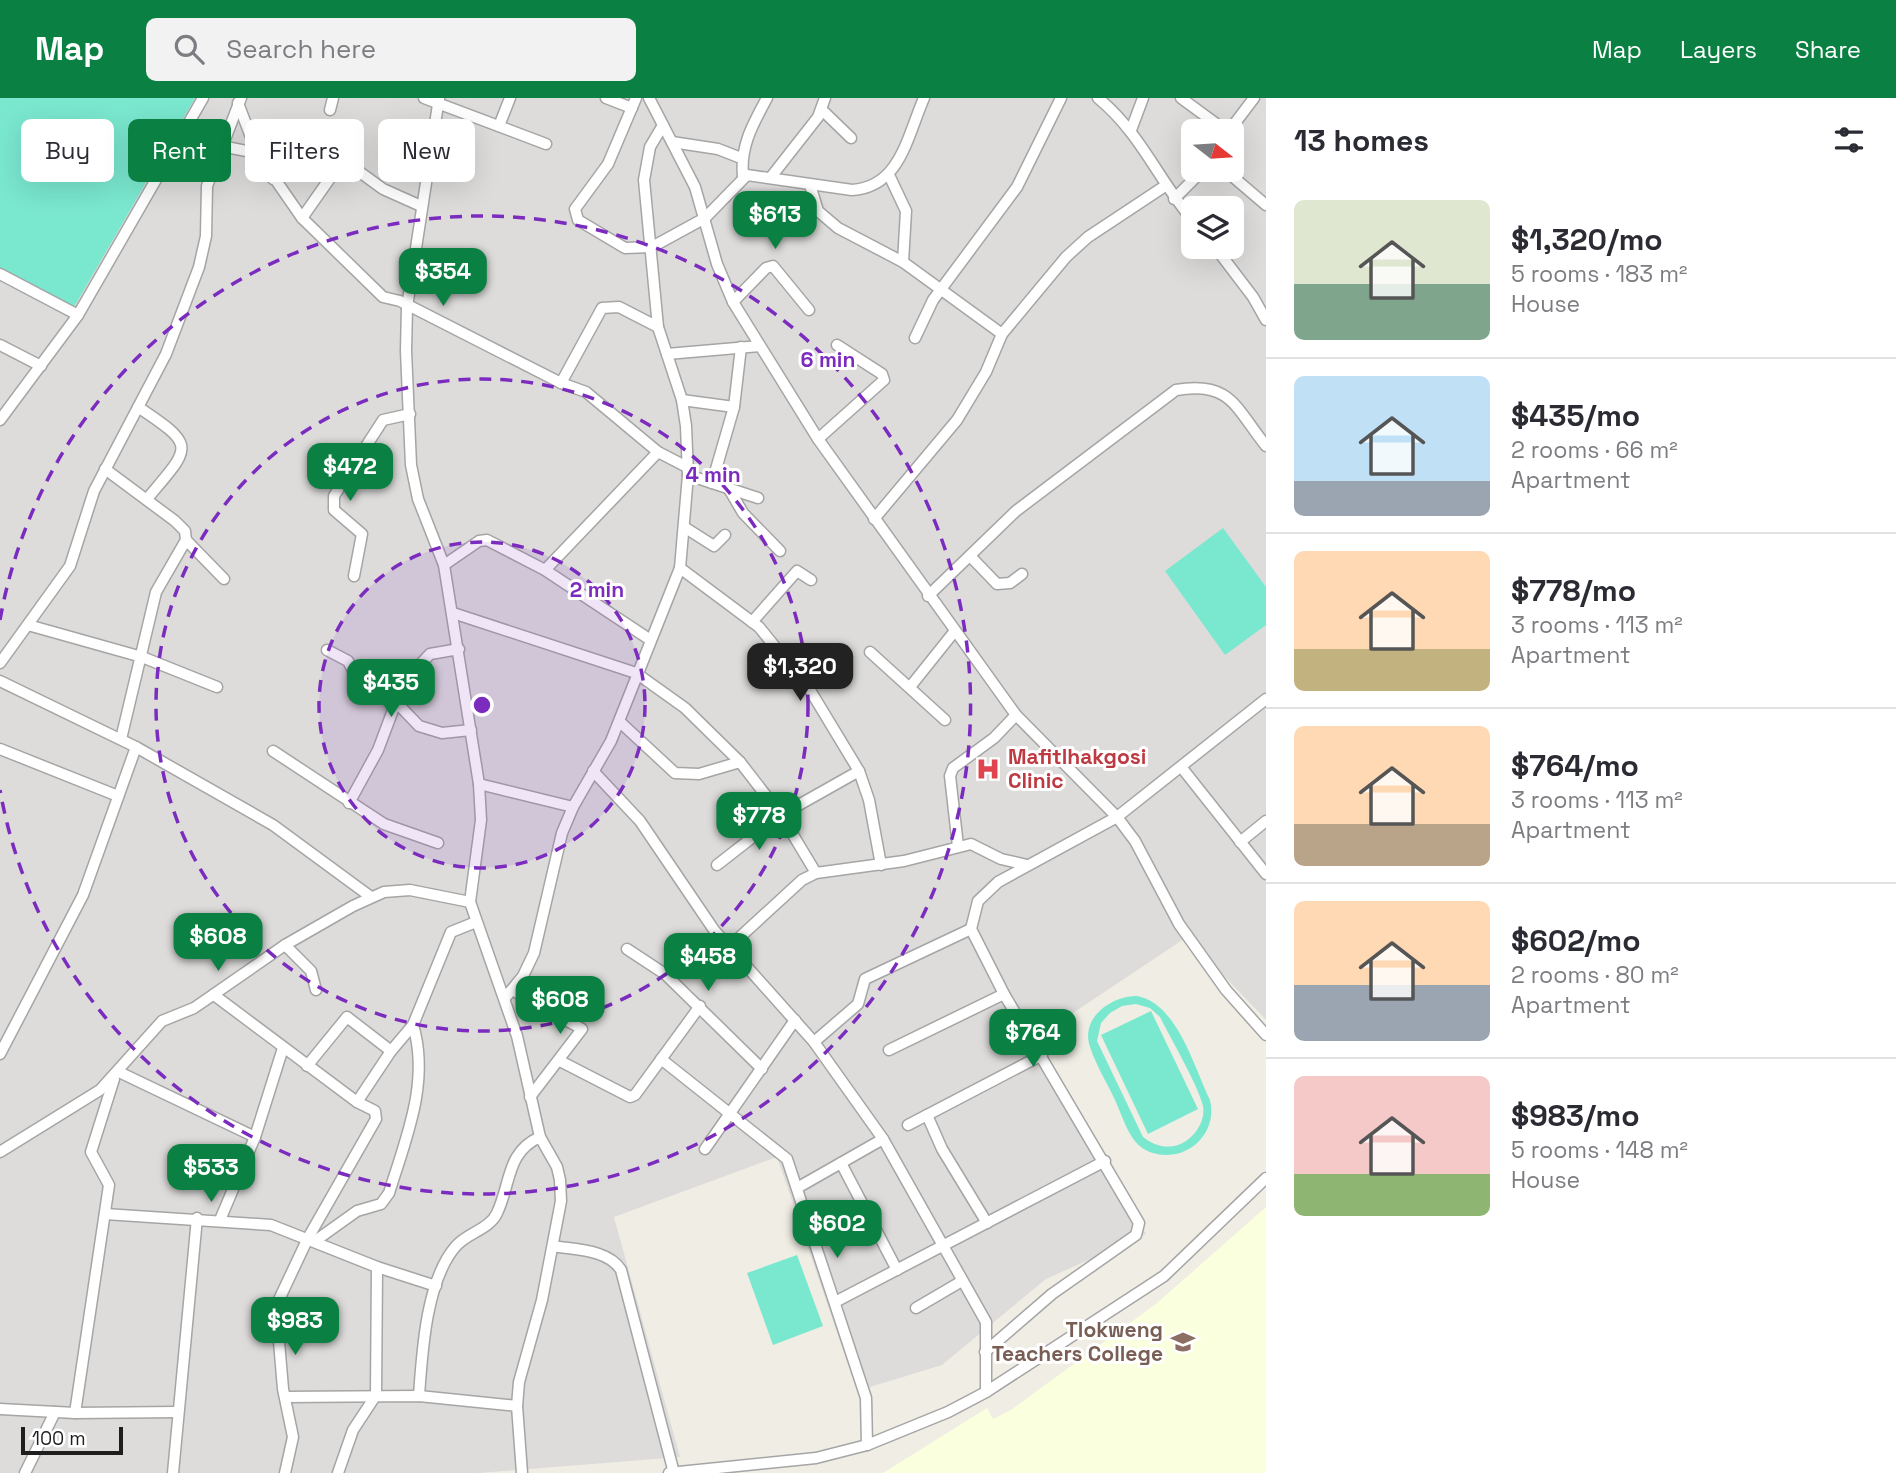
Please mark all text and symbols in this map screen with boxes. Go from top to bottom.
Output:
search box [146,18,636,81]
text: Map [35,28,104,70]
icon: search [170,30,208,68]
text: Search here [226,32,376,66]
text: Map [1592,34,1642,65]
text: Layers [1680,34,1757,65]
text: Share [1795,34,1861,65]
chip: Buy [21,119,114,182]
chip: Rent [128,119,231,182]
chip: Filters [245,119,364,182]
chip: New [378,119,475,182]
north arrow [1181,119,1244,182]
map controls [1181,119,1244,259]
text: 13 homes [1294,121,1429,160]
icon: filters [1830,121,1868,159]
pin: $613 [734,192,816,251]
button: layers [1181,196,1244,259]
text: $613 [749,199,801,229]
text: $1,320/mo [1511,220,1663,259]
icon: home [1350,228,1434,312]
pin: $354 [402,248,484,308]
text: $354 [415,256,471,286]
text: 5 rooms · 183 m² [1511,259,1687,289]
text: House [1511,289,1580,319]
text: 6 min [801,346,855,373]
text: $435/mo [1511,396,1640,435]
icon: home [1350,404,1434,488]
text: 2 rooms · 66 m² [1511,435,1678,465]
pin: $472 [309,444,391,503]
text: $472 [323,451,377,481]
text: 4 min [685,461,741,488]
text: Apartment [1511,465,1631,495]
text: $778/mo [1511,571,1636,610]
text: 2 min [570,576,624,603]
icon: home [1350,579,1434,663]
text: 3 rooms · 113 m² [1511,610,1683,640]
text: Apartment [1511,640,1631,670]
pin: $1,320 [743,644,857,703]
text: $1,320 [763,651,837,681]
pin: $435 [350,660,432,719]
text: $435 [363,667,419,697]
centre of rings [470,693,494,717]
place label: Mafitlhakgosi Clinic [1008,743,1146,794]
text: $764/mo [1511,746,1639,785]
icon: home [1350,754,1434,838]
hospital icon: Mafitlhakgosi Clinic [974,755,1002,783]
text: 3 rooms · 113 m² [1511,785,1683,815]
pin: $778 [718,792,800,852]
text: $778 [732,800,786,830]
text: Apartment [1511,815,1631,845]
pin: $608 [177,914,259,973]
text: $608 [190,921,246,951]
text: $602/mo [1511,921,1641,960]
icon: home [1350,929,1434,1013]
pin: $458 [667,934,749,993]
text: $458 [680,941,736,971]
text: 2 rooms · 80 m² [1511,960,1679,990]
pin: $608 [519,976,601,1036]
text: $608 [532,984,588,1014]
text: Apartment [1511,990,1631,1020]
pin: $764 [992,1010,1074,1069]
text: $764 [1005,1017,1061,1047]
text: $983/mo [1511,1096,1640,1135]
icon: home [1350,1104,1434,1188]
text: 5 rooms · 148 m² [1511,1135,1688,1165]
pin: $533 [170,1144,252,1204]
text: $533 [183,1152,239,1182]
text: House [1511,1165,1580,1195]
pin: $602 [796,1200,878,1260]
text: $602 [809,1208,865,1238]
pin: $983 [254,1298,336,1357]
text: $983 [267,1305,323,1335]
place label: Tlokweng Teachers College [992,1316,1163,1367]
school or university icon: Tlokweng Teachers College [1169,1328,1197,1356]
scale bar [21,1424,122,1456]
text: 100 m [32,1426,86,1451]

